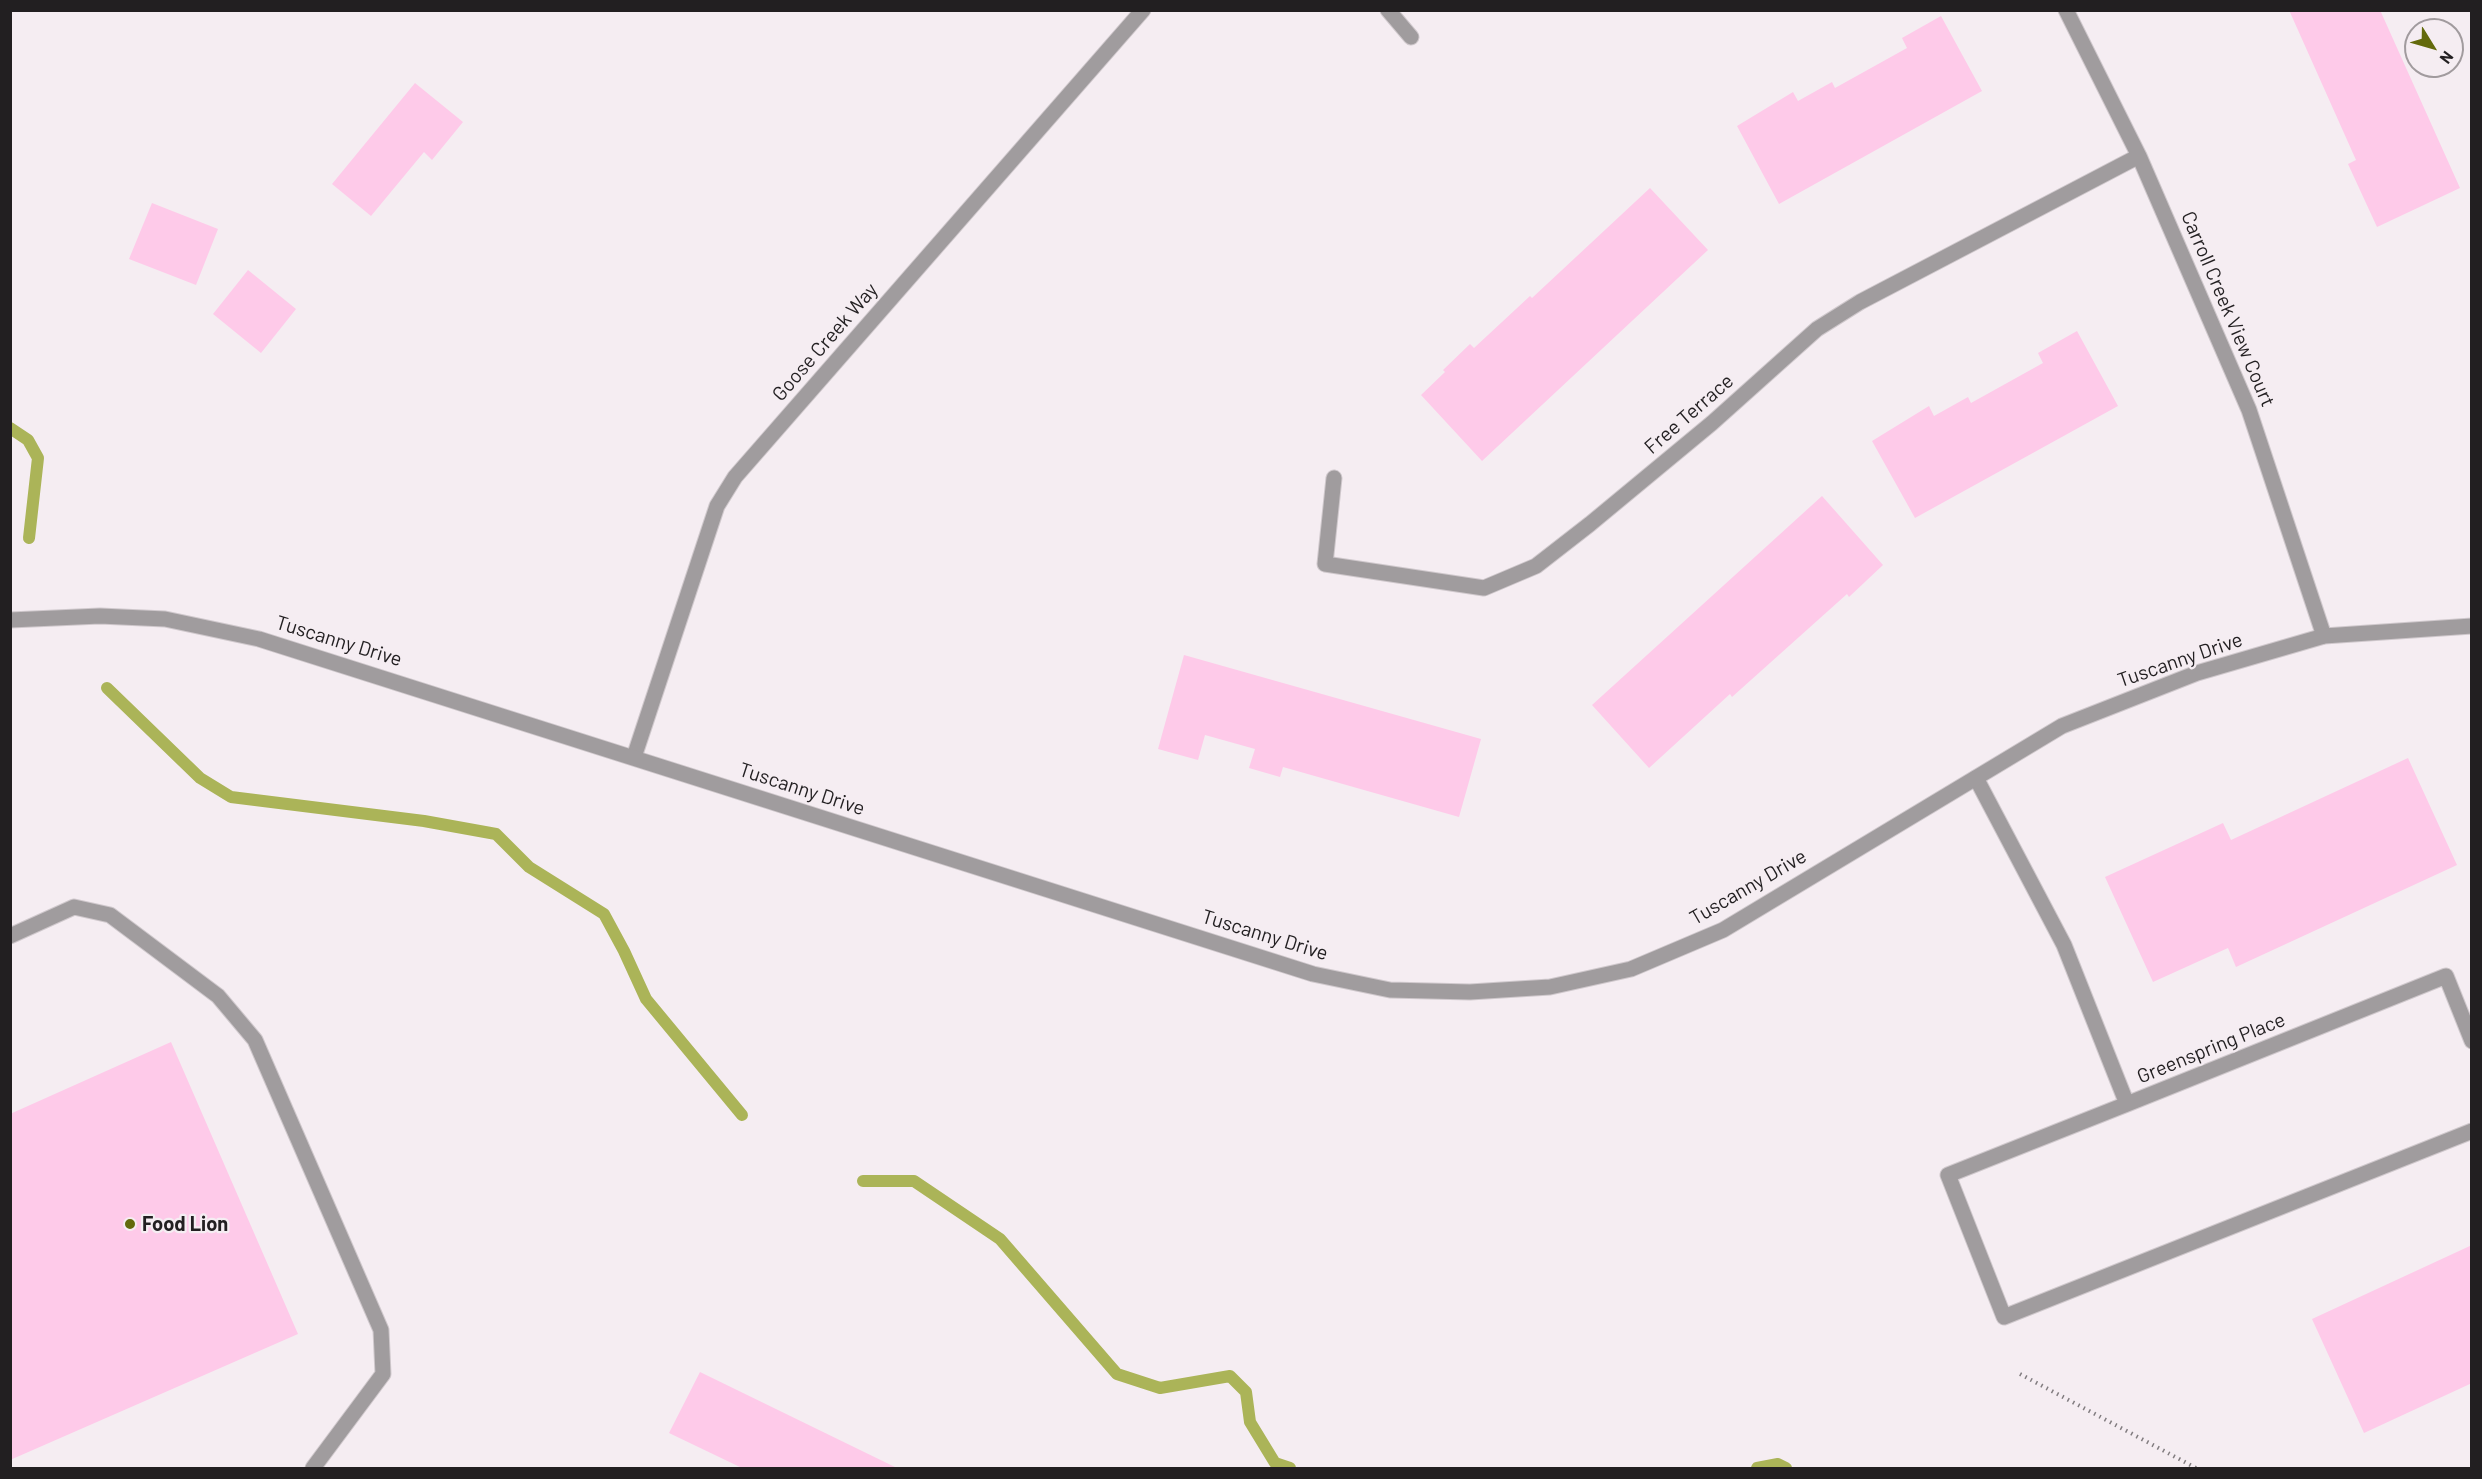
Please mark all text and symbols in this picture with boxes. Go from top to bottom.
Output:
north arrow [2404,18,2464,78]
text: N [2436,48,2458,68]
street label: Carroll Creek View Court [2176,208,2280,410]
street label: Goose Creek Way [767,278,883,406]
street label: Free Terrace [1640,369,1738,459]
street label: Tuscanny Drive [273,610,405,672]
street label: Tuscanny Drive [2114,627,2246,693]
street label: Tuscanny Drive [736,757,868,821]
street label: Tuscanny Drive [1685,844,1811,930]
street label: Tuscanny Drive [1199,904,1331,966]
street label: Greenspring Place [2133,1007,2289,1089]
place label: Food Lion [142,1212,228,1236]
marker: Food Lion [123,1217,137,1231]

